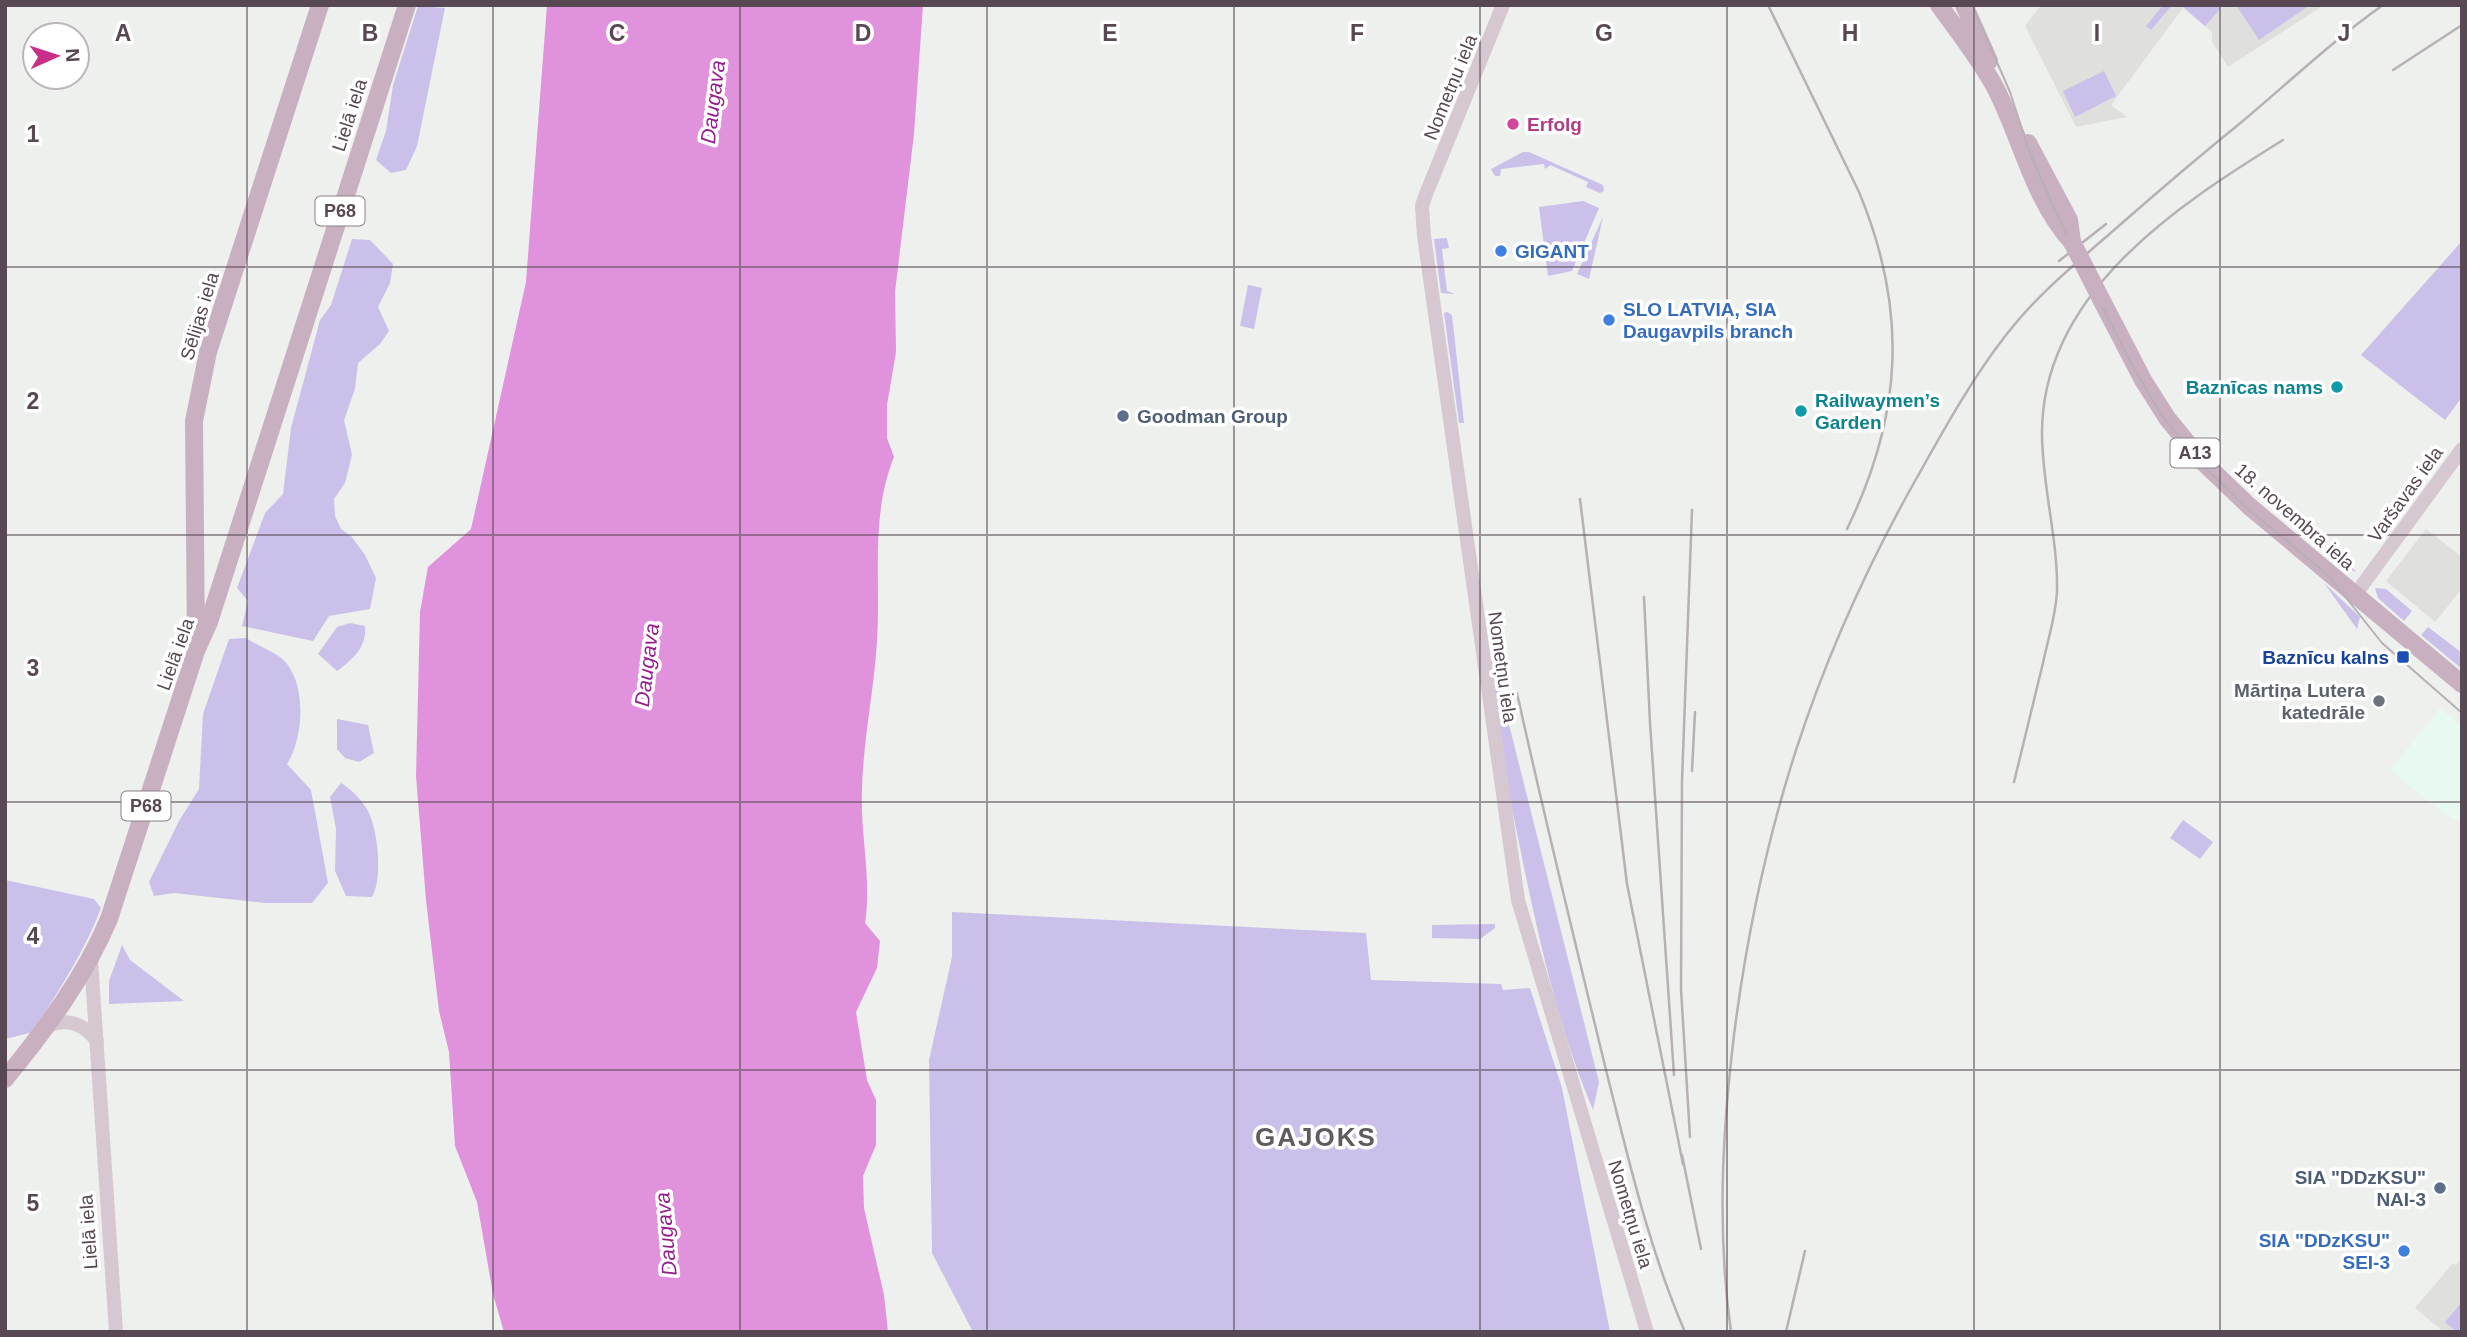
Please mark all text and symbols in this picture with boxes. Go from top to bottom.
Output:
text: A [115,20,131,46]
text: B [362,20,378,46]
text: C [609,20,625,46]
text: D [855,20,871,46]
text: E [1102,20,1118,46]
text: F [1350,20,1364,46]
text: G [1595,20,1613,46]
text: H [1842,20,1858,46]
text: I [2094,20,2100,46]
text: J [2338,20,2350,46]
north arrow [21,21,91,91]
street label: Nometņu iela [1420,31,1481,143]
text: N [62,48,83,63]
water label: Daugava [696,59,729,145]
street label: Lielā iela [328,76,371,154]
place label: Erfolg [1527,114,1582,135]
marker: Erfolg [1505,116,1521,132]
text: 1 [27,121,40,147]
road number: P68 [316,196,364,226]
place label: GIGANT [1515,241,1589,262]
marker: GIGANT [1493,243,1509,259]
street label: Sēlijas iela [176,269,223,363]
place label: SLO LATVIA, SIA Daugavpils branch [1623,299,1793,342]
marker: SLO LATVIA, SIA Daugavpils branch [1601,312,1617,328]
place label: Baznīcas nams [2186,377,2323,398]
marker: Baznīcas nams [2329,379,2345,395]
text: 2 [27,388,39,414]
place label: Railwaymen’s Garden [1815,390,1940,433]
marker: Railwaymen’s Garden [1793,403,1809,419]
place label: Goodman Group [1137,406,1288,427]
marker: Goodman Group [1115,408,1131,424]
road number: A13 [2170,438,2220,467]
street label: Varšavas iela [2364,442,2447,546]
street label: 18. novembra iela [2231,459,2359,574]
street label: Nometņu iela [1484,610,1521,724]
street label: Lielā iela [153,615,198,693]
water label: Daugava [630,622,663,708]
place label: Baznīcu kalns [2262,647,2389,668]
marker: Baznīcu kalns [2395,649,2411,665]
text: 3 [27,655,39,681]
place label: Mārtiņa Lutera katedrāle [2234,680,2365,723]
marker: Mārtiņa Lutera katedrāle [2371,693,2387,709]
road number: P68 [122,792,170,820]
text: 4 [27,923,40,949]
district label: GAJOKS [1255,1122,1377,1152]
street label: Nometņu iela [1604,1158,1657,1271]
place label: SIA "DDzKSU" NAI-3 [2295,1167,2426,1210]
marker: SIA "DDzKSU" NAI-3 [2432,1180,2448,1196]
text: 5 [27,1190,40,1216]
water label: Daugava [650,1191,681,1277]
street label: Lielā iela [75,1193,102,1270]
place label: SIA "DDzKSU" SEI-3 [2259,1230,2390,1273]
marker: SIA "DDzKSU" SEI-3 [2396,1243,2412,1259]

